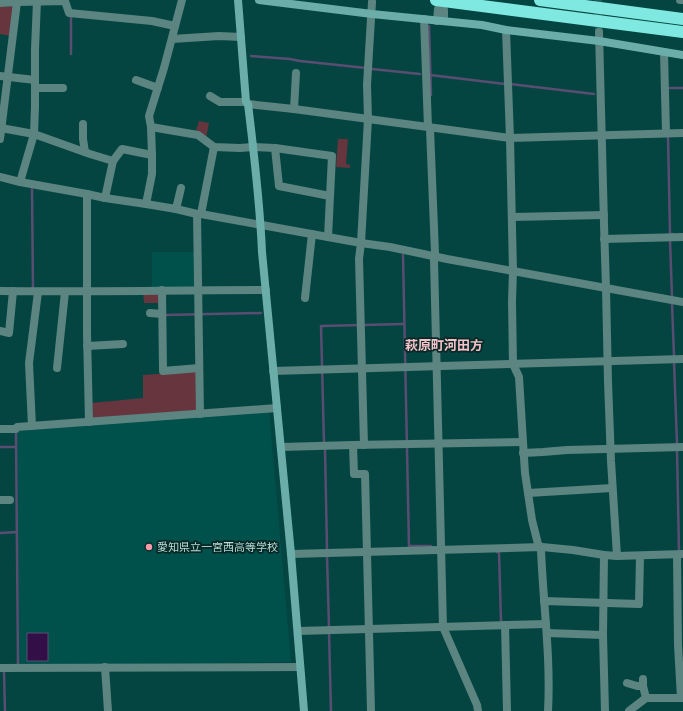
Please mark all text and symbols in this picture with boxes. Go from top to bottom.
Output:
district label: 萩原町河田方 [405,336,483,354]
place label: 愛知県立一宮西高等学校 [157,539,278,554]
marker: 愛知県立一宮西高等学校 [144,542,154,552]

